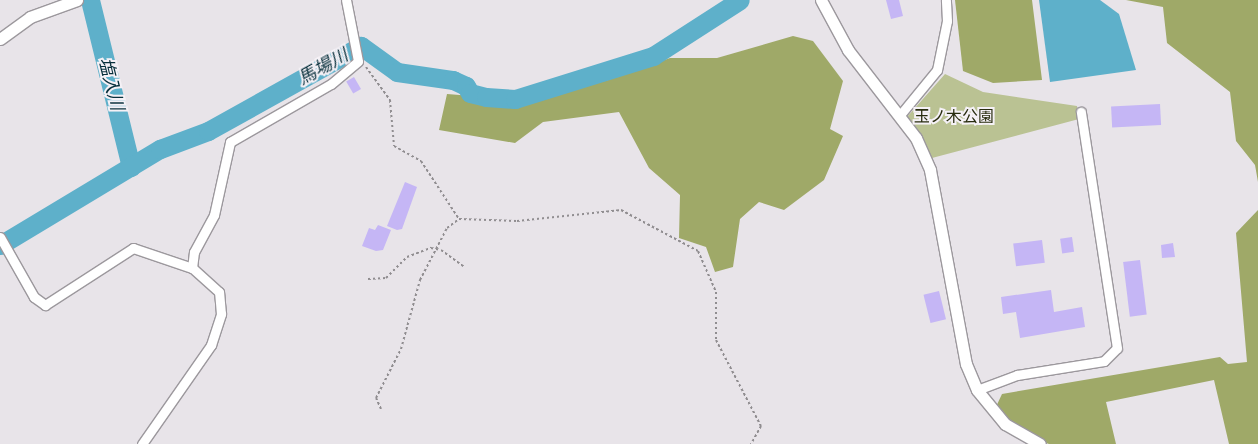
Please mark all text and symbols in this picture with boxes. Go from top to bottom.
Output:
water label: 馬場川 [294,44,352,90]
water label: 塩入川 [94,55,128,113]
park label: 玉ノ木公園 [914,107,994,127]

